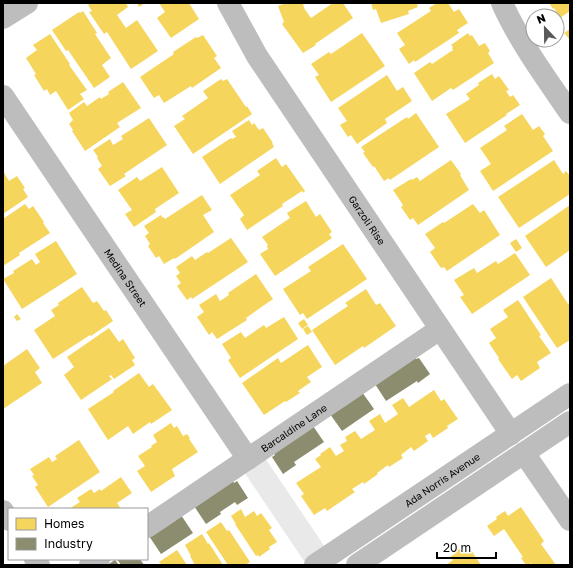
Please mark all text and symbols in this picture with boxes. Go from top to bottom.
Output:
north arrow [525,8,565,48]
text: N [535,11,547,26]
street label: Garzoli Rise [346,193,388,247]
street label: Medina Street [102,246,149,309]
street label: Barcaldine Lane [258,401,329,454]
street label: Ada Norris Avenue [402,450,482,509]
legend [8,508,148,560]
text: Homes [44,516,84,531]
scale bar [437,534,496,560]
text: Industry [44,536,93,551]
text: 20 m [443,540,471,555]

